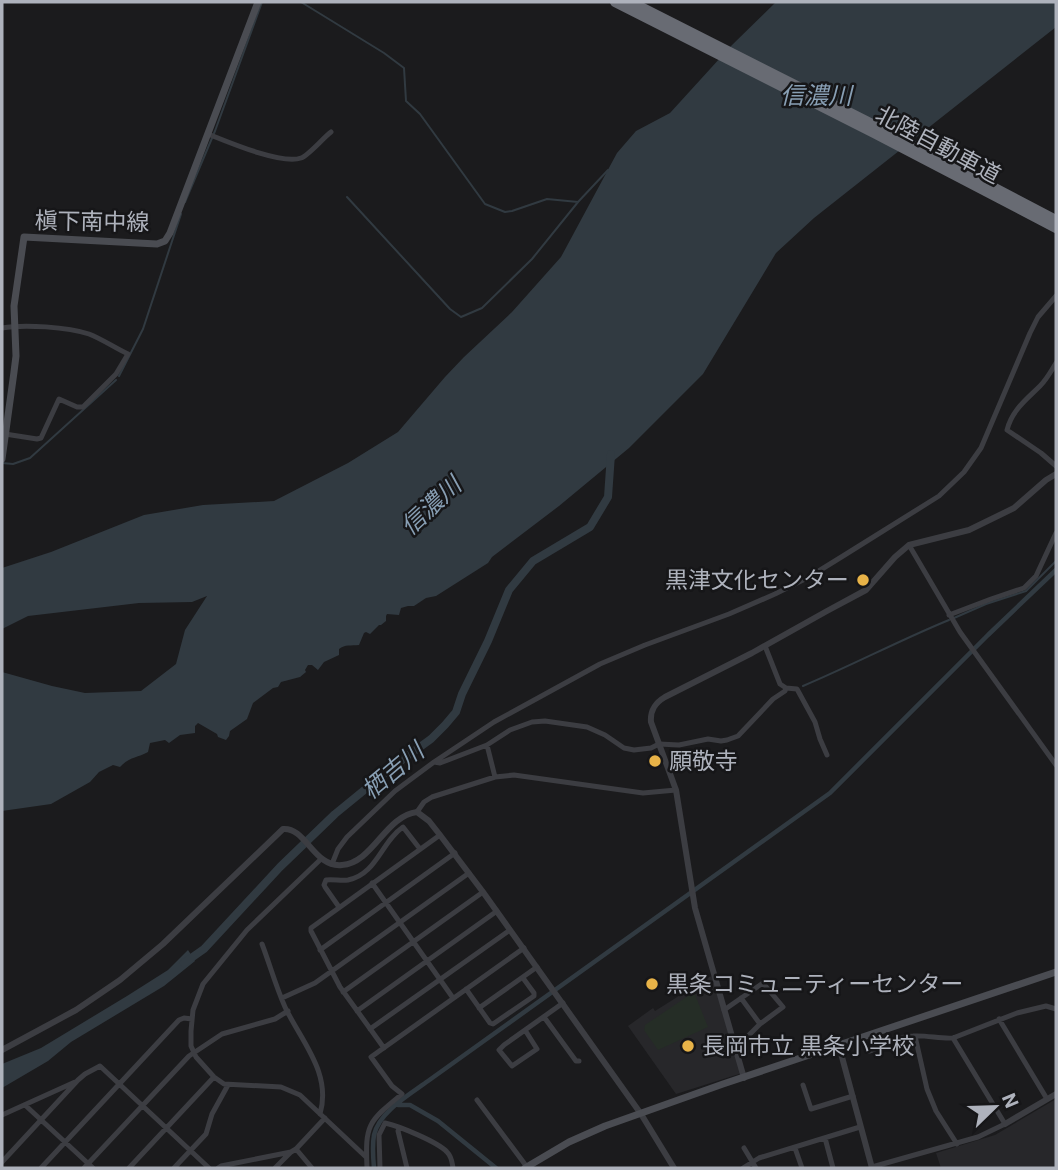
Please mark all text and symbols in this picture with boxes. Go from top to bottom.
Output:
water label: 信濃川 [780,82,855,110]
street label: 北陸自動車道 [871,101,1005,189]
street label: 槇下南中線 [34,207,150,237]
water label: 信濃川 [395,469,469,541]
place label: 黒津文化センター [665,567,849,594]
marker: 黒津文化センター [855,572,871,588]
water label: 栖吉川 [356,735,432,805]
place label: 願敬寺 [669,748,738,775]
marker: 願敬寺 [647,753,663,769]
place label: 黒条コミュニティーセンター [666,971,964,998]
marker: 黒条コミュニティーセンター [644,976,660,992]
place label: 長岡市立 黒条小学校 [702,1033,915,1060]
marker: 長岡市立 黒条小学校 [680,1038,696,1054]
north arrow [960,1072,1030,1142]
text: N [997,1090,1023,1111]

